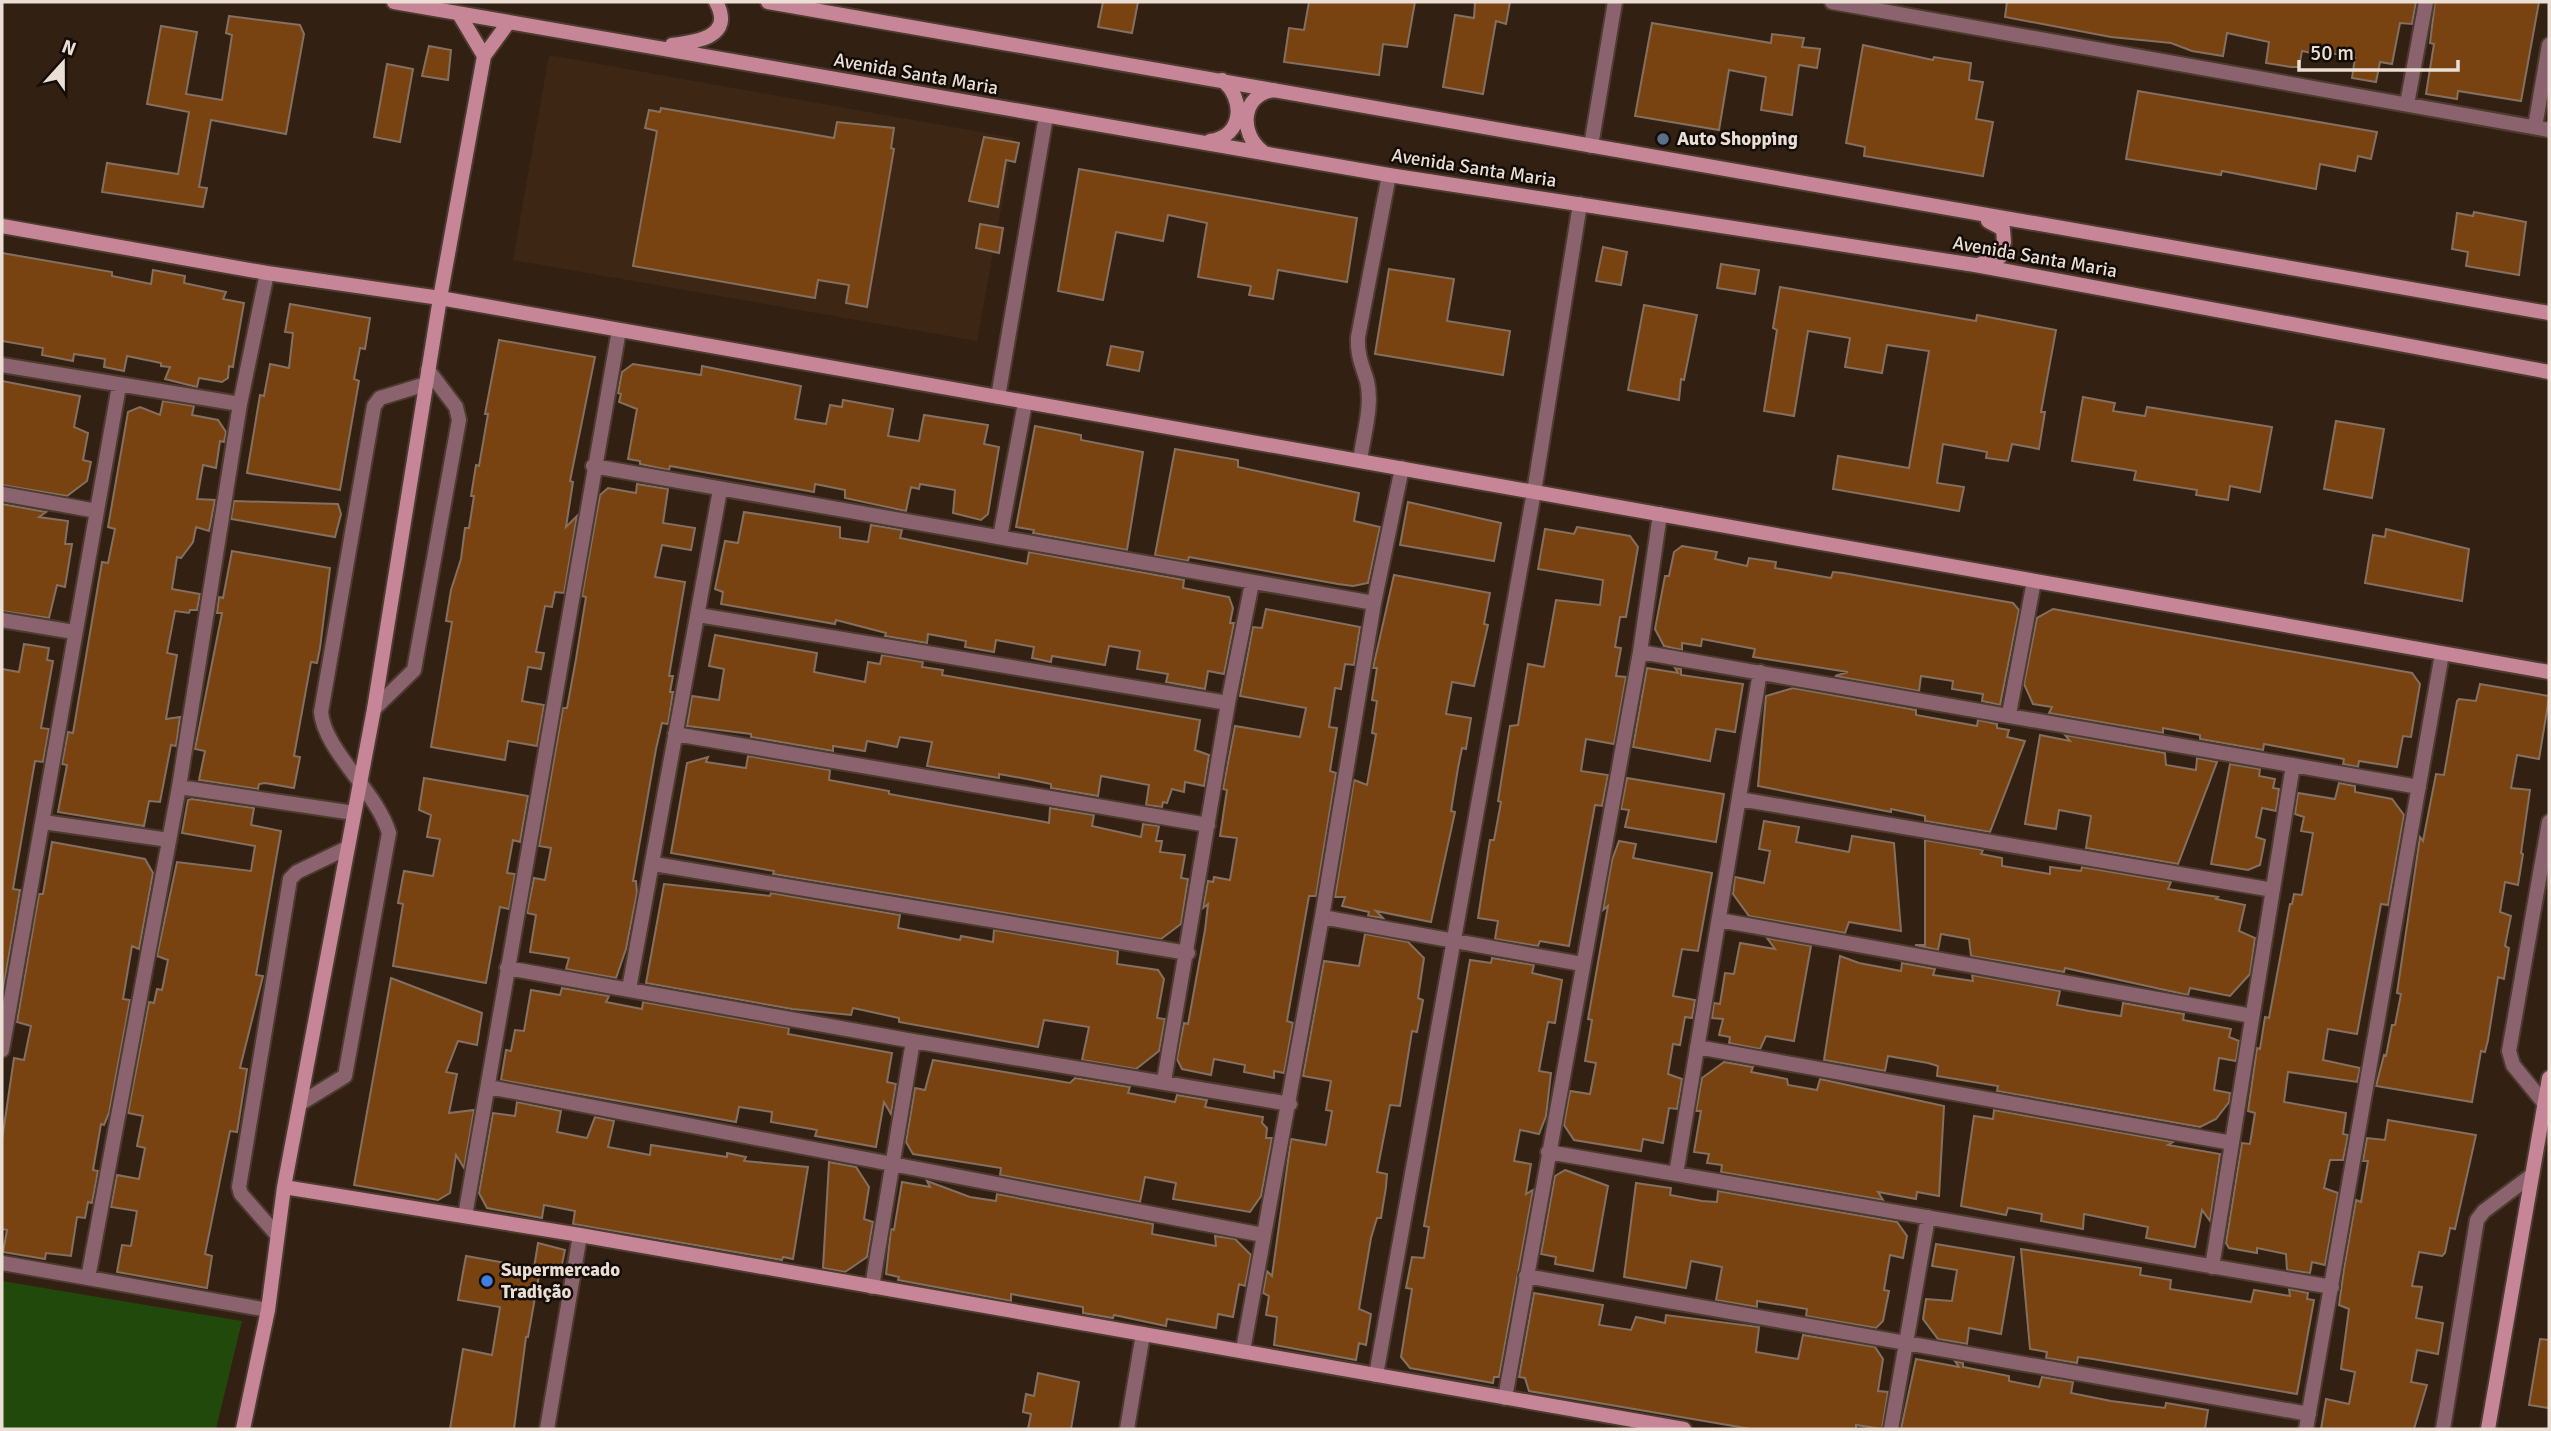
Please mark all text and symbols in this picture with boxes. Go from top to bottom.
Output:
north arrow [28,28,98,98]
scale bar [2299,28,2458,72]
text: N [58,34,79,62]
text: 50 m [2310,40,2354,66]
street label: Avenida Santa Maria [832,48,1000,100]
place label: Auto Shopping [1677,127,1798,151]
marker: Auto Shopping [1655,131,1671,147]
street label: Avenida Santa Maria [1390,143,1558,193]
street label: Avenida Santa Maria [1951,231,2119,283]
place label: Supermercado Tradição [501,1258,620,1304]
marker: Supermercado Tradição [479,1273,495,1289]

